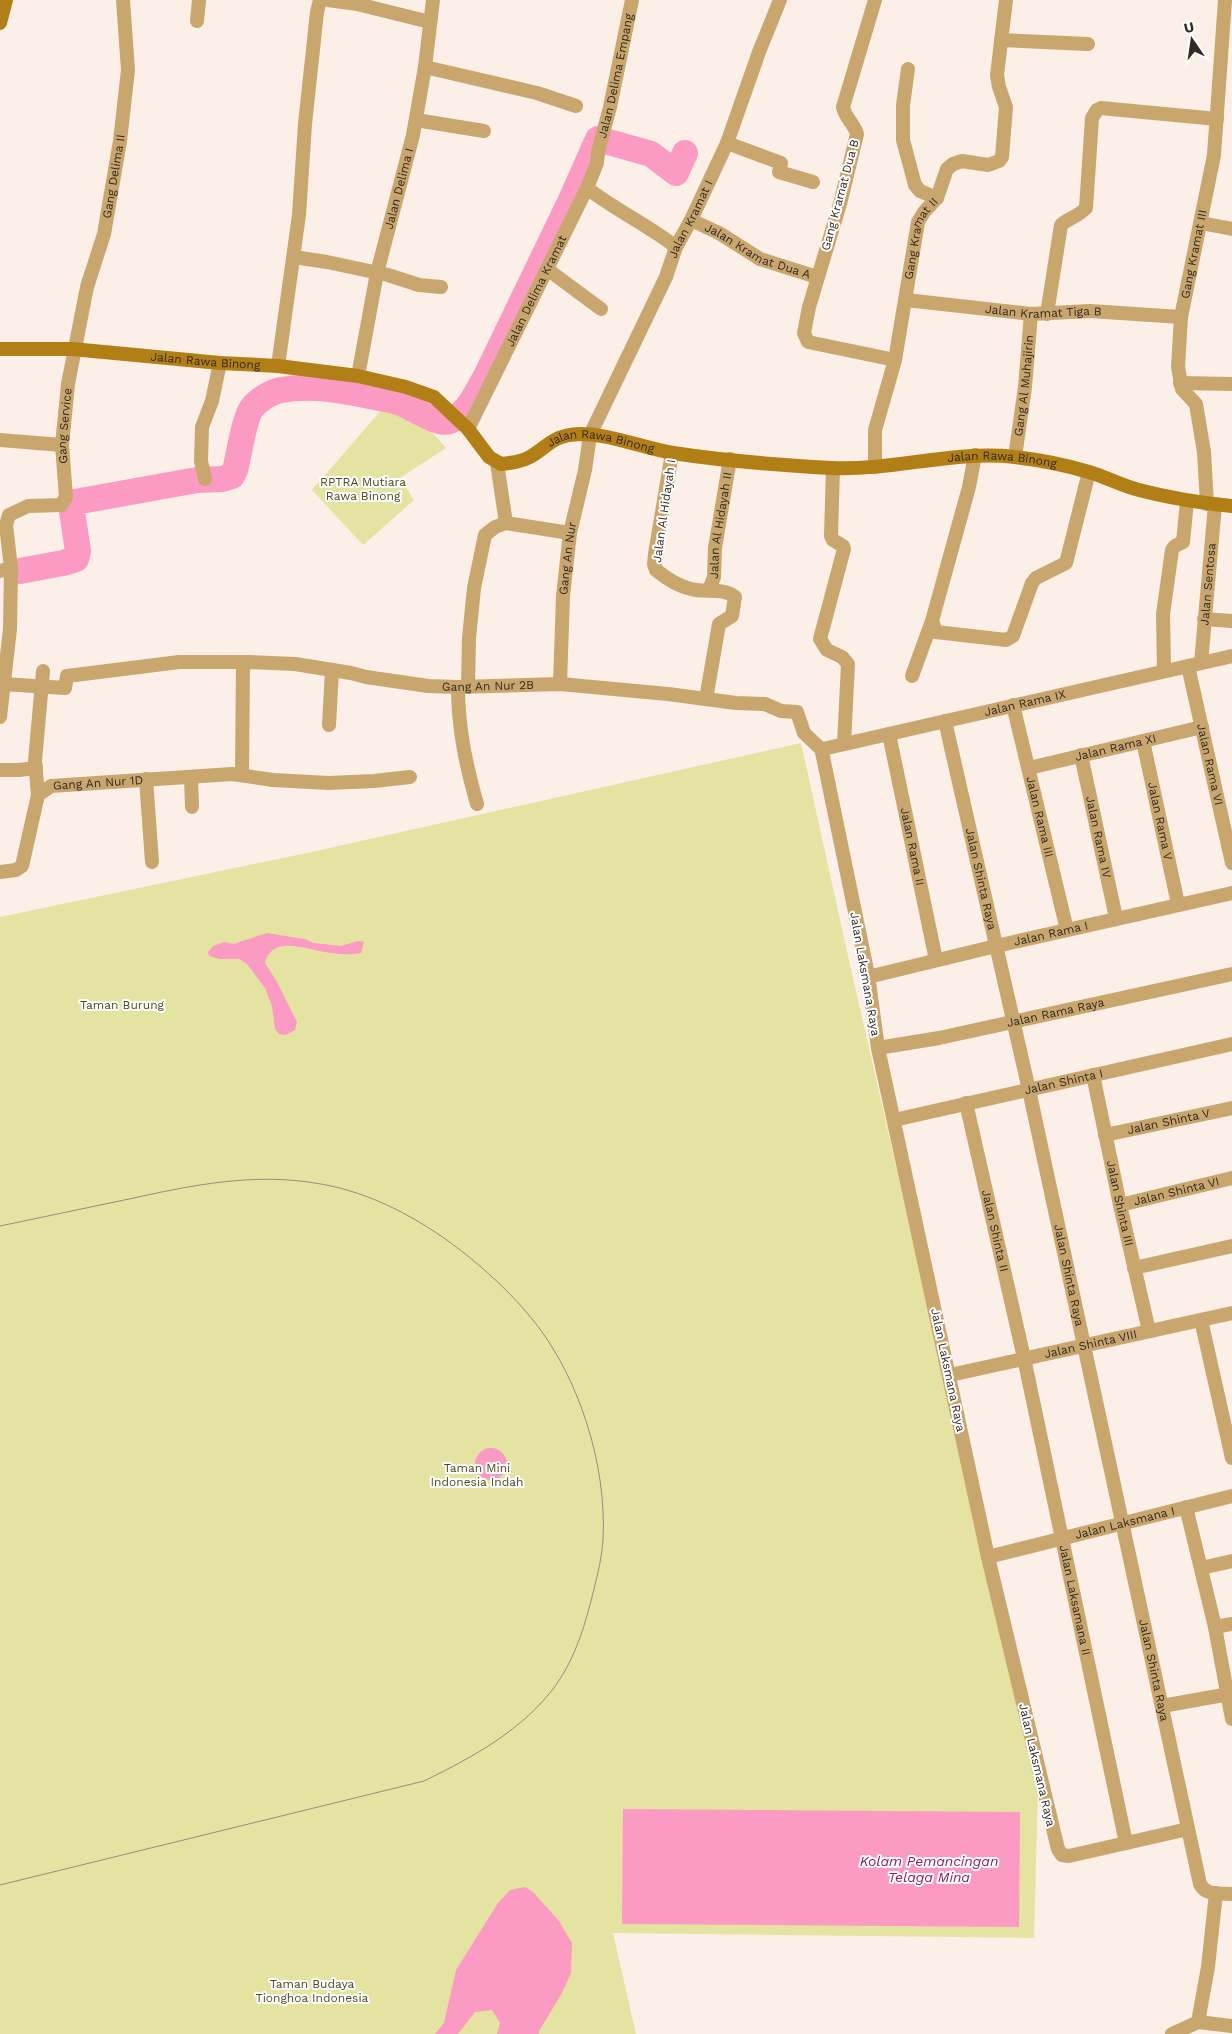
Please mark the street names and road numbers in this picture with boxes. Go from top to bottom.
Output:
street label: Jalan Delima Empang [595,12,636,140]
street label: Gang Delima II [100,134,128,220]
street label: Gang Kramat Dua B [818,138,862,252]
street label: Jalan Delima I [382,146,416,231]
street label: Jalan Kramat I [666,178,716,260]
street label: Gang Kramat II [902,195,941,281]
street label: Gang Kramat III [1178,208,1210,300]
street label: Jalan Kramat Dua A [703,220,812,282]
street label: Jalan Delima Kramat [503,233,570,349]
street label: Jalan Kramat Tiga B [984,302,1102,321]
street label: Gang Al Muhajirin [1011,334,1036,437]
street label: Jalan Rawa Binong [150,349,261,372]
street label: Gang Service [55,387,75,464]
street label: Jalan Rawa Binong [544,427,656,456]
street label: Jalan Rawa Binong [947,449,1059,471]
street label: Jalan Al Hidayah I [650,459,678,563]
street label: Jalan Al Hidayah II [707,471,735,579]
street label: Gang An Nur [556,520,579,596]
street label: Jalan Sentosa [1197,542,1219,626]
street label: Gang An Nur 2B [442,678,534,694]
street label: Jalan Rama IX [983,687,1067,719]
street label: Jalan Rama VI [1194,722,1226,807]
street label: Jalan Rama XI [1074,731,1158,764]
street label: Gang An Nur 1D [52,773,144,793]
street label: Jalan Rama III [1023,775,1056,859]
street label: Jalan Rama V [1145,781,1175,862]
street label: Jalan Rama IV [1083,795,1114,880]
street label: Jalan Rama II [897,806,927,887]
street label: Jalan Shinta Raya [963,827,999,931]
street label: Jalan Laksmana Raya [847,911,883,1037]
street label: Jalan Rama I [1012,919,1089,949]
street label: Jalan Rama Raya [1005,995,1106,1030]
street label: Jalan Shinta I [1023,1066,1104,1097]
street label: Jalan Shinta V [1126,1106,1211,1137]
street label: Jalan Shinta III [1104,1159,1136,1247]
street label: Jalan Shinta VI [1132,1174,1221,1208]
street label: Jalan Shinta II [979,1188,1011,1273]
street label: Jalan Shinta Raya [1051,1223,1087,1328]
street label: Jalan Laksmana Raya [928,1307,968,1433]
street label: Jalan Shinta VIII [1043,1327,1138,1361]
street label: Jalan Laksmana I [1073,1504,1176,1542]
street label: Jalan Laksamana II [1056,1544,1093,1657]
street label: Jalan Shinta Raya [1136,1618,1172,1723]
street label: Jalan Laksmana Raya [1016,1702,1058,1828]

